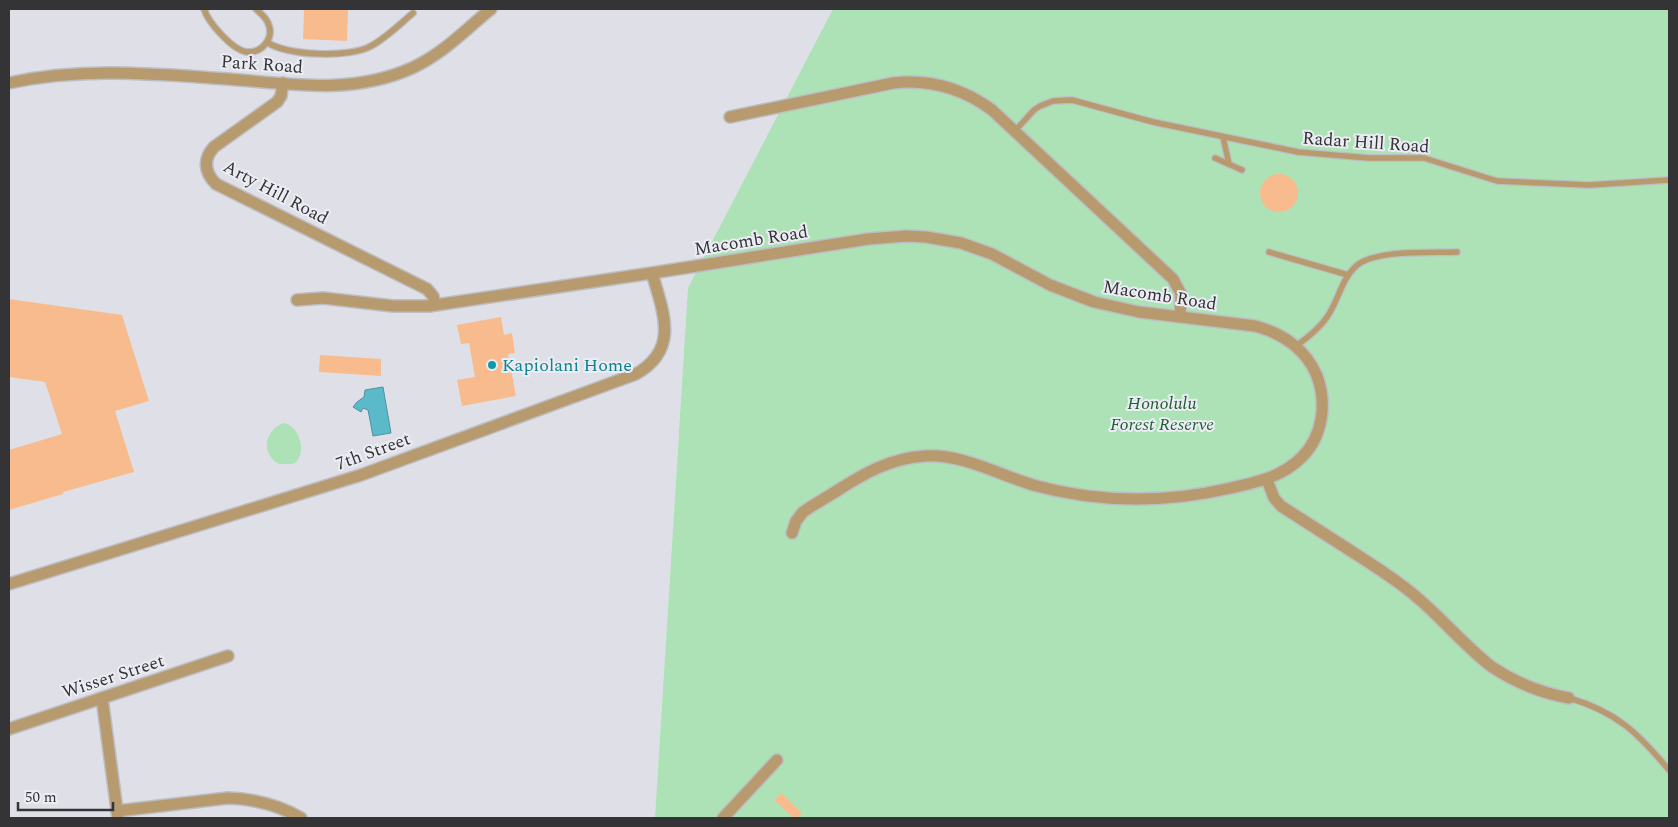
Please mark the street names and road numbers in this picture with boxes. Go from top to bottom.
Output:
street label: Park Road [220,48,304,81]
street label: Radar Hill Road [1302,125,1430,160]
street label: Arty Hill Road [218,153,333,232]
street label: Macomb Road [692,218,810,263]
street label: Macomb Road [1101,273,1219,318]
street label: 7th Street [332,426,414,477]
street label: Wisser Street [59,647,168,706]

